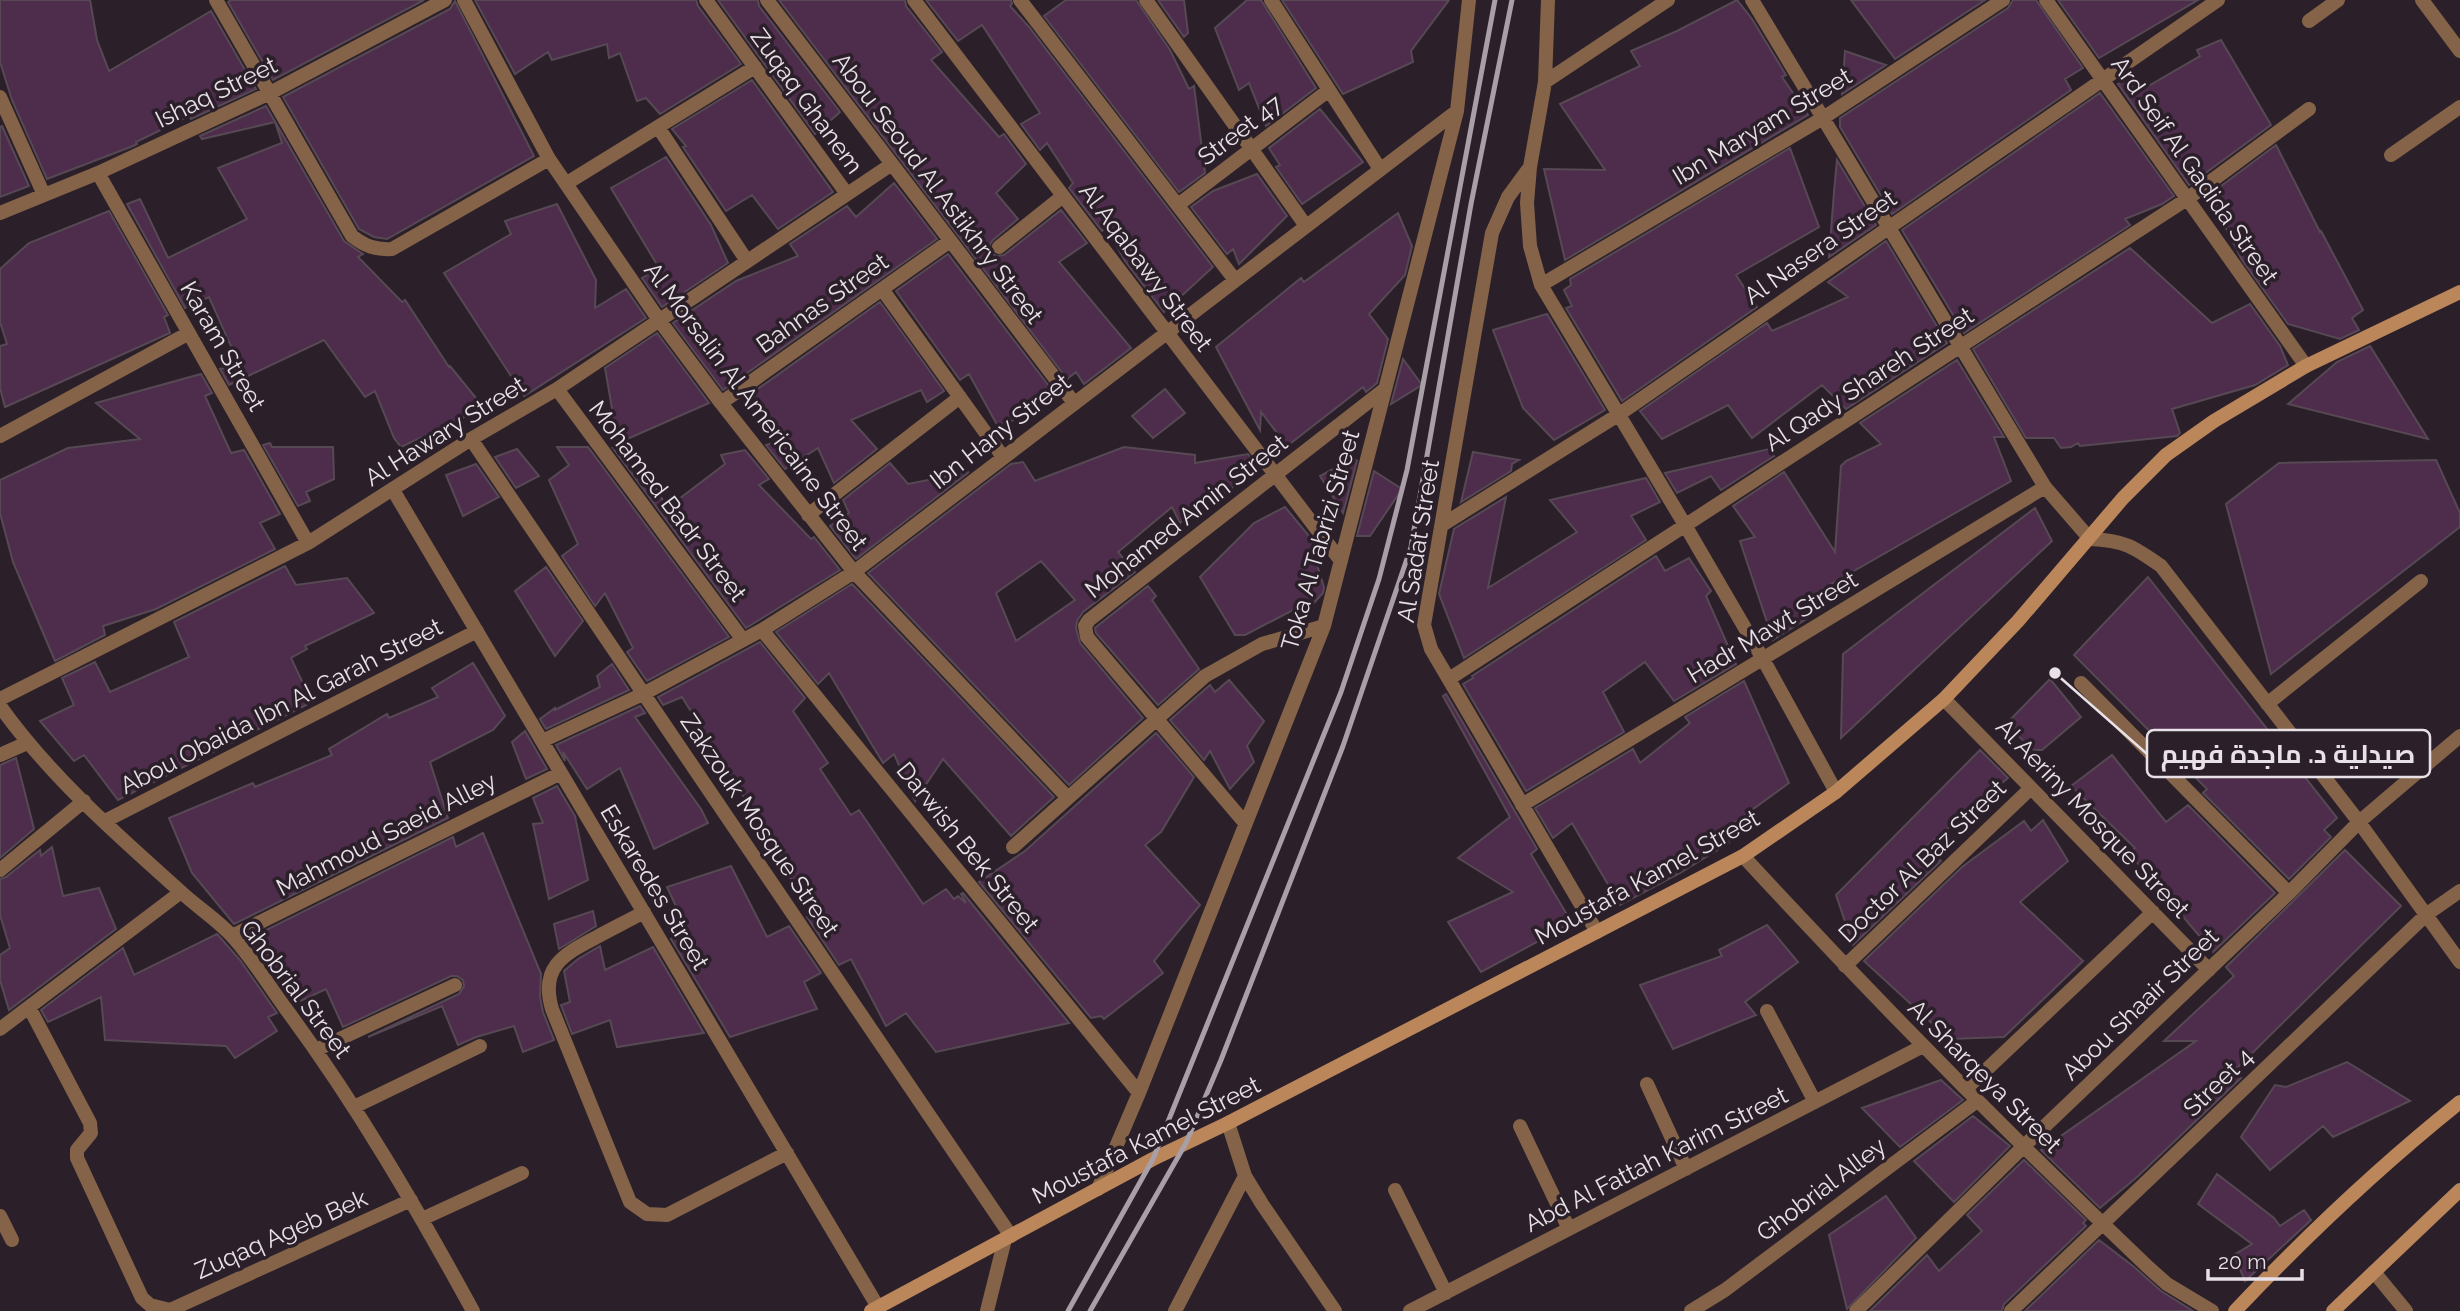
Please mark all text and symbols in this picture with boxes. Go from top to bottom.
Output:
street label: Zuqaq Ghanem [745,23,869,179]
street label: Abou Seoud Al Astikhry Street [827,47,1049,329]
street label: Ishaq Street [150,50,282,134]
street label: Ard Seif Al Gadida Street [2105,51,2285,289]
street label: Ibn Maryam Street [1667,61,1857,191]
street label: Street 47 [1192,89,1288,171]
street label: Al Aqabawy Street [1073,177,1219,357]
street label: Al Nasera Street [1738,184,1902,310]
street label: Bahnas Street [750,247,894,359]
street label: Al Morsalin Al Americaine Street [638,256,874,556]
street label: Karam Street [174,276,272,416]
street label: Al Qady Shareh Street [1759,301,1979,457]
street label: Ibn Hany Street [924,367,1076,495]
street label: Al Hawary Street [359,370,531,492]
street label: Mohamed Badr Street [583,395,753,607]
street label: Toka Al Tabrizi Street [1275,426,1365,654]
street label: Mohamed Amin Street [1079,428,1293,604]
street label: Al Sadat Street [1391,458,1445,624]
street label: Hadr Mawt Street [1682,565,1862,689]
street label: Abou Obaida Ibn Al Garah Street [115,612,447,800]
street label: Zakzouk Mosque Street [675,708,845,942]
street label: Al Aeriny Mosque Street [1990,712,2196,924]
callout: صيدلية د. ماجدة فهيم [2147,730,2430,777]
text: صيدلية د. ماجدة فهيم [2161,739,2415,772]
street label: Darwish Bek Street [891,756,1045,938]
street label: Mahmoud Saeid Alley [271,766,501,902]
street label: Doctor Al Baz Street [1832,774,2012,948]
street label: Eskaredes Street [594,799,716,975]
street label: Moustafa Kamel Street [1530,803,1764,951]
street label: Ghobrial Street [235,914,357,1064]
street label: Abou Shaair Street [2056,922,2224,1086]
street label: Al Sharqeya Street [1902,993,2068,1159]
street label: Street 4 [2177,1042,2259,1122]
street label: Moustafa Kamel Street [1027,1070,1265,1210]
street label: Abd Al Fattah Karim Street [1520,1080,1792,1238]
street label: Ghobrial Alley [1751,1131,1891,1247]
street label: Zuqaq Ageb Bek [190,1183,372,1285]
scale bar [2208,1238,2302,1282]
text: 20 m [2218,1249,2266,1274]

